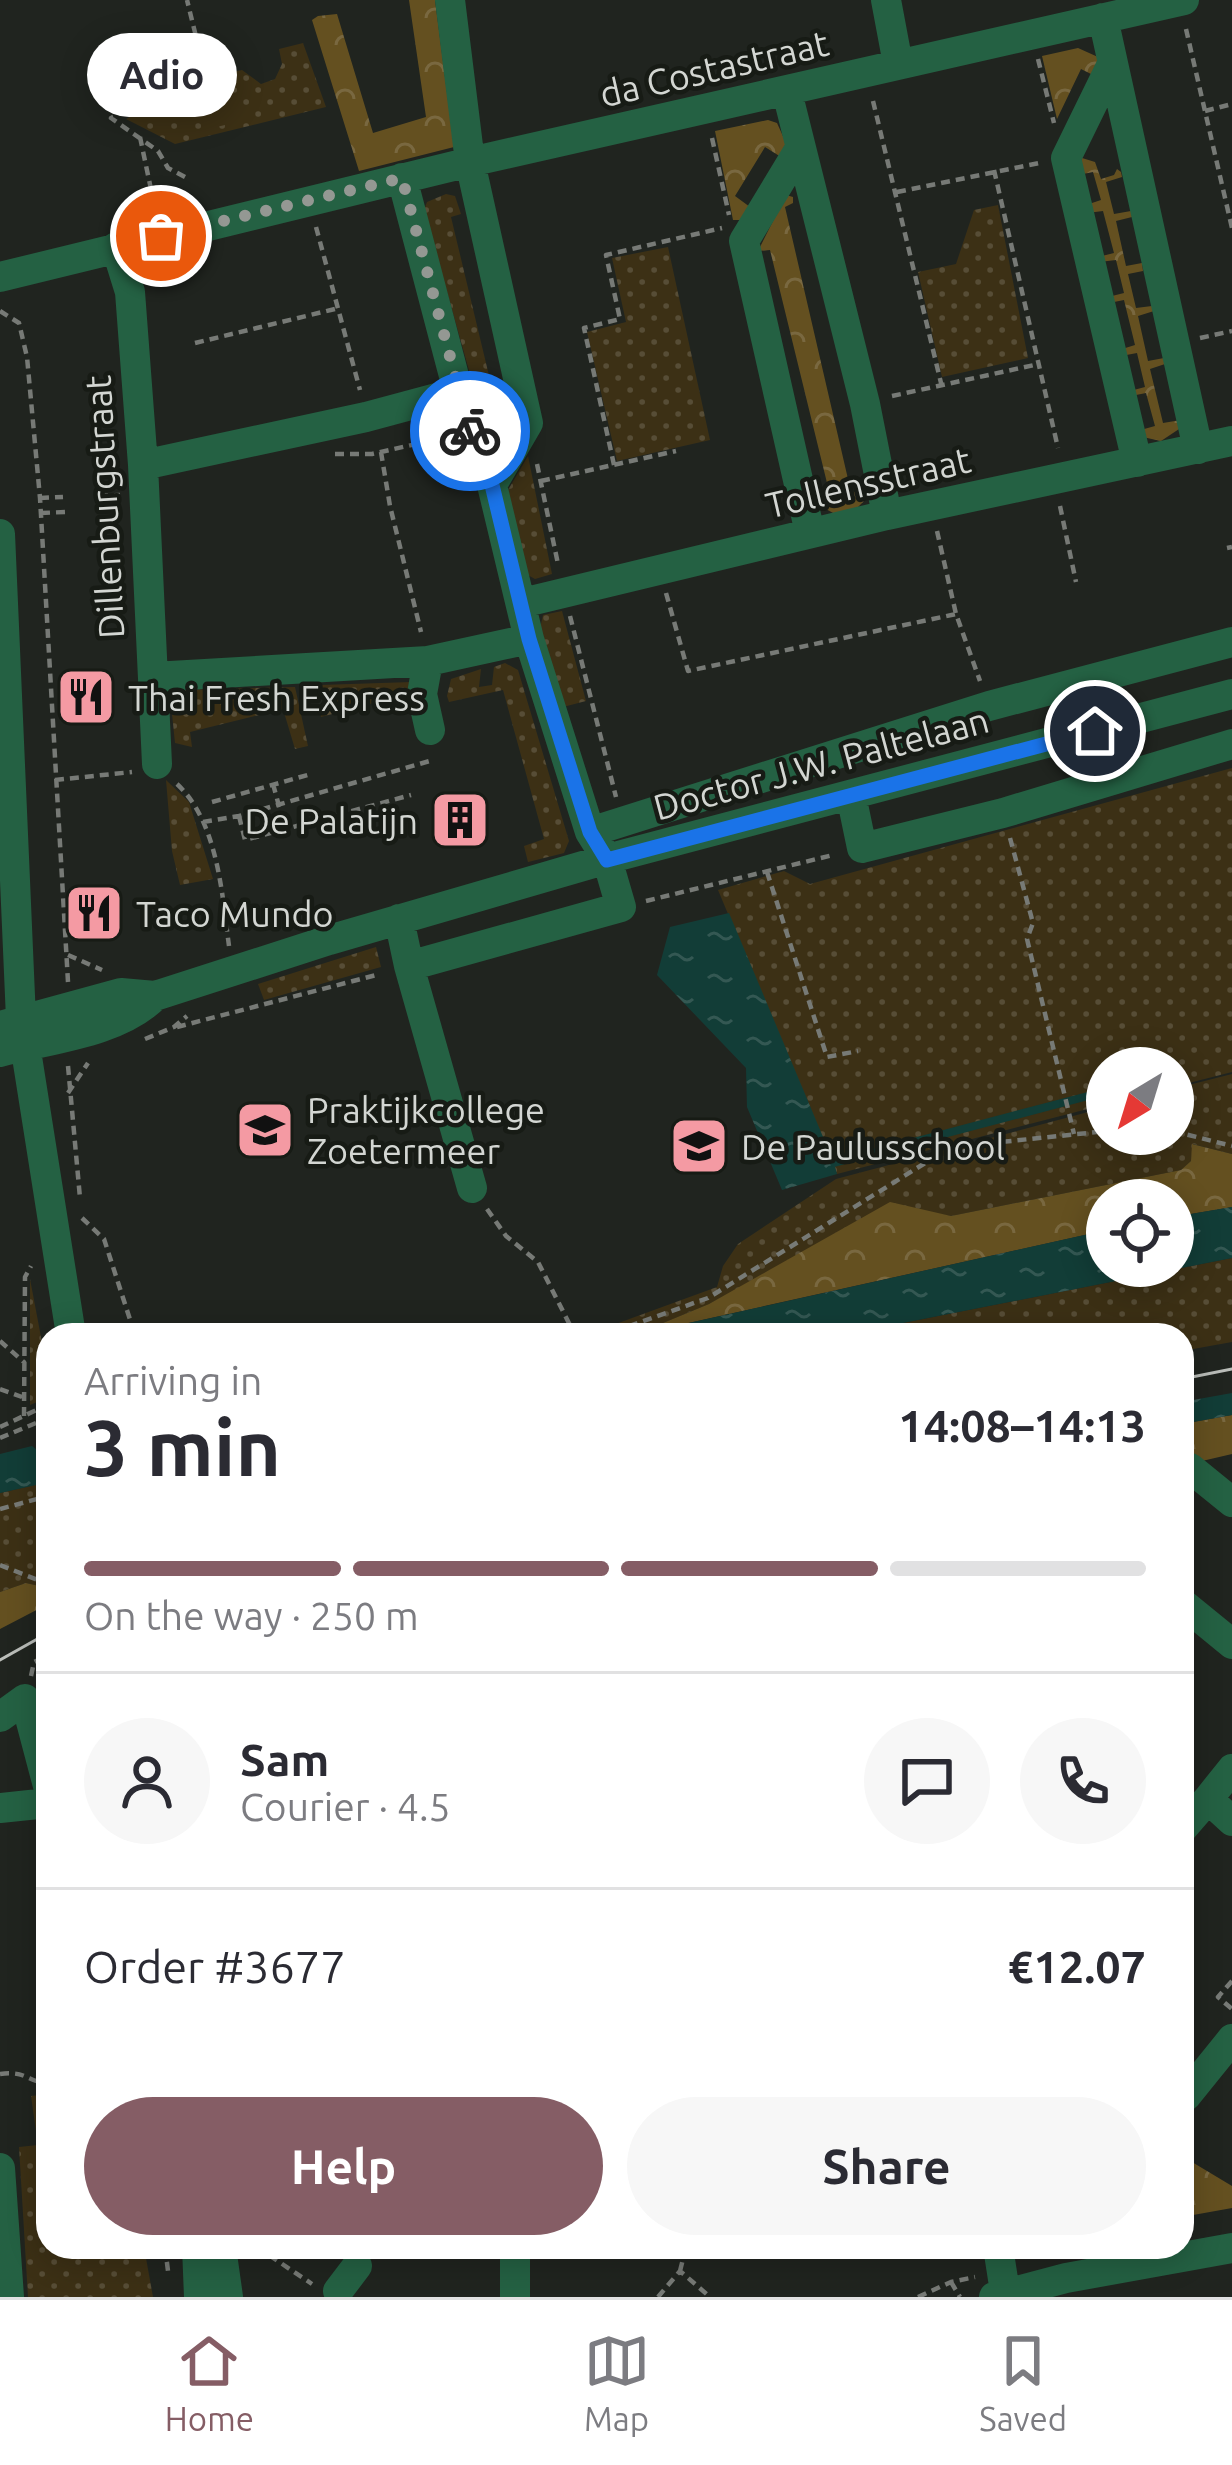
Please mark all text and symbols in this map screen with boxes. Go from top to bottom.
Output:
street label: da Costastraat [596,22,832,114]
callout: Adio [86,32,236,116]
text: Adio [120,53,204,96]
pin [110,185,212,287]
icon: bag [128,203,194,269]
courier [410,371,530,491]
street label: Dillenburgstraat [77,374,131,640]
icon: bike [437,398,503,464]
street label: Tollensstraat [762,439,974,525]
restaurant icon: Thai Fresh Express [55,666,117,728]
place label: Thai Fresh Express [128,677,425,718]
pin [1044,680,1146,782]
icon: home [1062,698,1128,764]
street label: Doctor J.W. Paltelaan [649,699,993,827]
building icon: De Palatijn [429,789,491,851]
place label: De Palatijn [245,800,418,841]
restaurant icon: Taco Mundo [63,882,125,944]
place label: Taco Mundo [136,893,334,934]
north arrow [1086,1047,1194,1155]
map controls [1086,1047,1194,1287]
place label: Praktijkcollege Zoetermeer [307,1089,545,1171]
school or university icon: Praktijkcollege Zoetermeer [234,1099,296,1161]
school or university icon: De Paulusschool [668,1115,730,1177]
place label: De Paulusschool [741,1126,1005,1167]
button: locate [1086,1179,1194,1287]
text: Arriving in [84,1359,262,1402]
text: 14:08–14:13 [898,1400,1146,1451]
text: 3 min [84,1403,281,1491]
text: On the way · 250 m [84,1594,419,1637]
button: person [84,1718,210,1844]
button: chat [864,1718,990,1844]
button: phone [1020,1718,1146,1844]
text: Sam [240,1734,329,1785]
text: Courier · 4.5 [240,1785,451,1828]
text: Order #3677 [84,1941,346,1992]
text: €12.07 [1008,1941,1146,1992]
button: Help [84,2097,603,2235]
button: Share [627,2097,1146,2235]
tab: Home [165,2328,254,2437]
tab: Map [584,2328,650,2437]
tab: Saved [979,2328,1067,2437]

